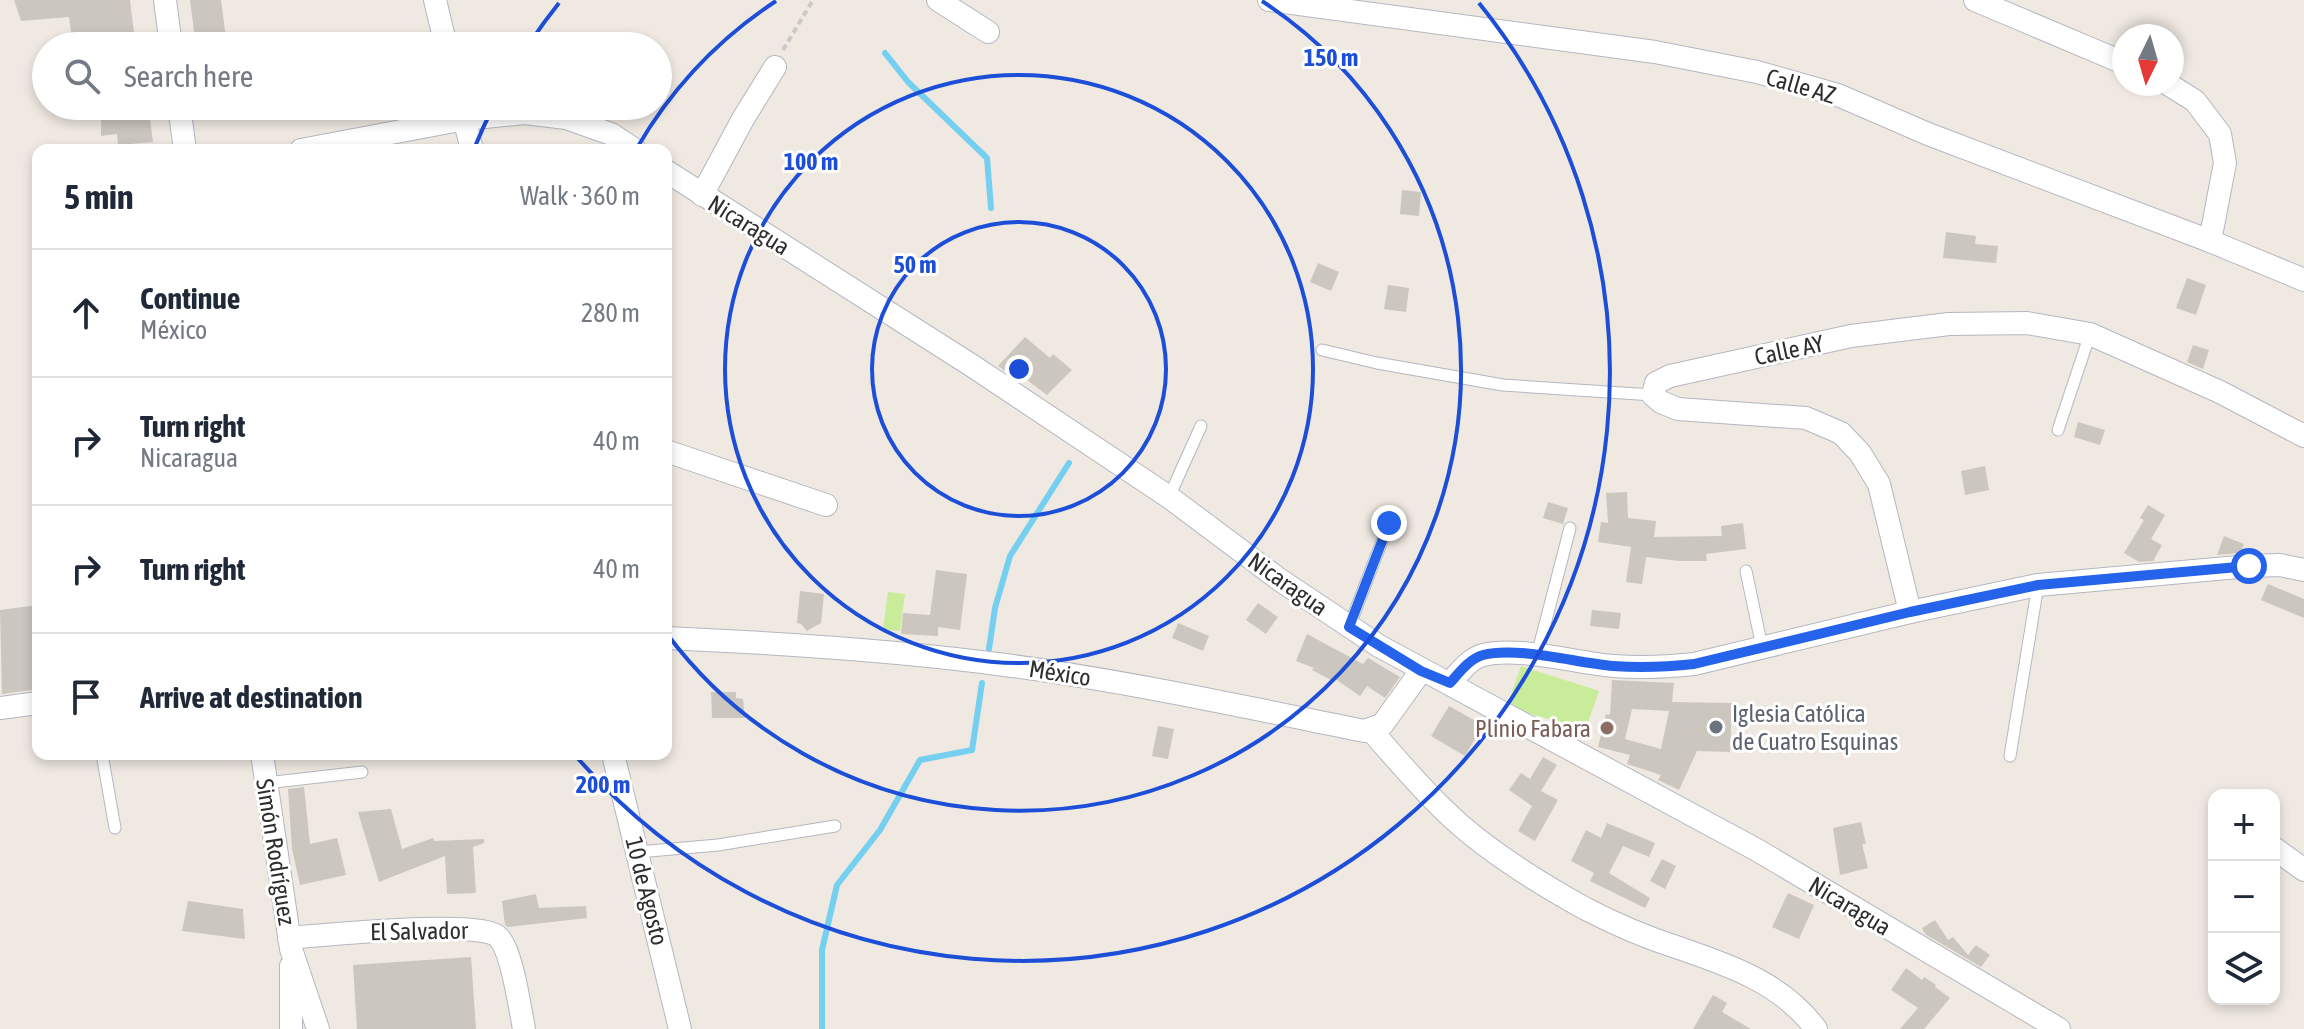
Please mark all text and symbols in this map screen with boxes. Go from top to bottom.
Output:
north arrow [2112,24,2184,96]
search box [32,32,672,120]
text: 150 m [1304,44,1358,71]
icon: search [60,54,104,98]
text: Search here [124,59,253,93]
street label: Calle AZ [1763,63,1839,109]
text: 100 m [784,148,838,175]
text: 5 min [64,177,133,216]
text: Walk · 360 m [520,181,640,211]
street label: Nicaragua [703,190,795,260]
text: 50 m [893,251,937,278]
text: Continue [140,281,240,315]
icon: ahead [64,291,108,335]
text: 280 m [581,298,640,328]
text: México [140,315,207,345]
street label: Calle AY [1752,329,1826,370]
centre of rings [1005,355,1033,383]
text: Turn right [140,409,246,443]
icon: right [64,419,108,463]
text: 40 m [593,426,640,456]
text: Nicaragua [140,443,238,473]
route end [1371,505,1407,541]
icon: right [64,547,108,591]
street label: Nicaragua [1243,547,1333,621]
route start [2231,548,2267,584]
text: Turn right [140,552,246,586]
text: 40 m [593,554,640,584]
street label: México [1027,655,1093,691]
icon: arrive [64,675,108,719]
text: Arrive at destination [140,680,362,714]
place label: Iglesia Católica de Cuatro Esquinas [1732,700,1898,755]
place label: Plinio Fabara [1475,715,1591,742]
marker: Iglesia Católica de Cuatro Esquinas [1707,718,1725,736]
marker: Plinio Fabara [1598,719,1616,737]
text: 200 m [576,771,630,798]
street label: Simón Rodríguez [251,777,301,927]
map controls [2208,789,2280,1005]
button: + [2208,789,2280,861]
street label: 10 de Agosto [621,834,673,948]
button: − [2208,861,2280,933]
street label: Nicaragua [1804,871,1896,941]
street label: El Salvador [370,917,469,945]
button: layers [2208,933,2280,1005]

